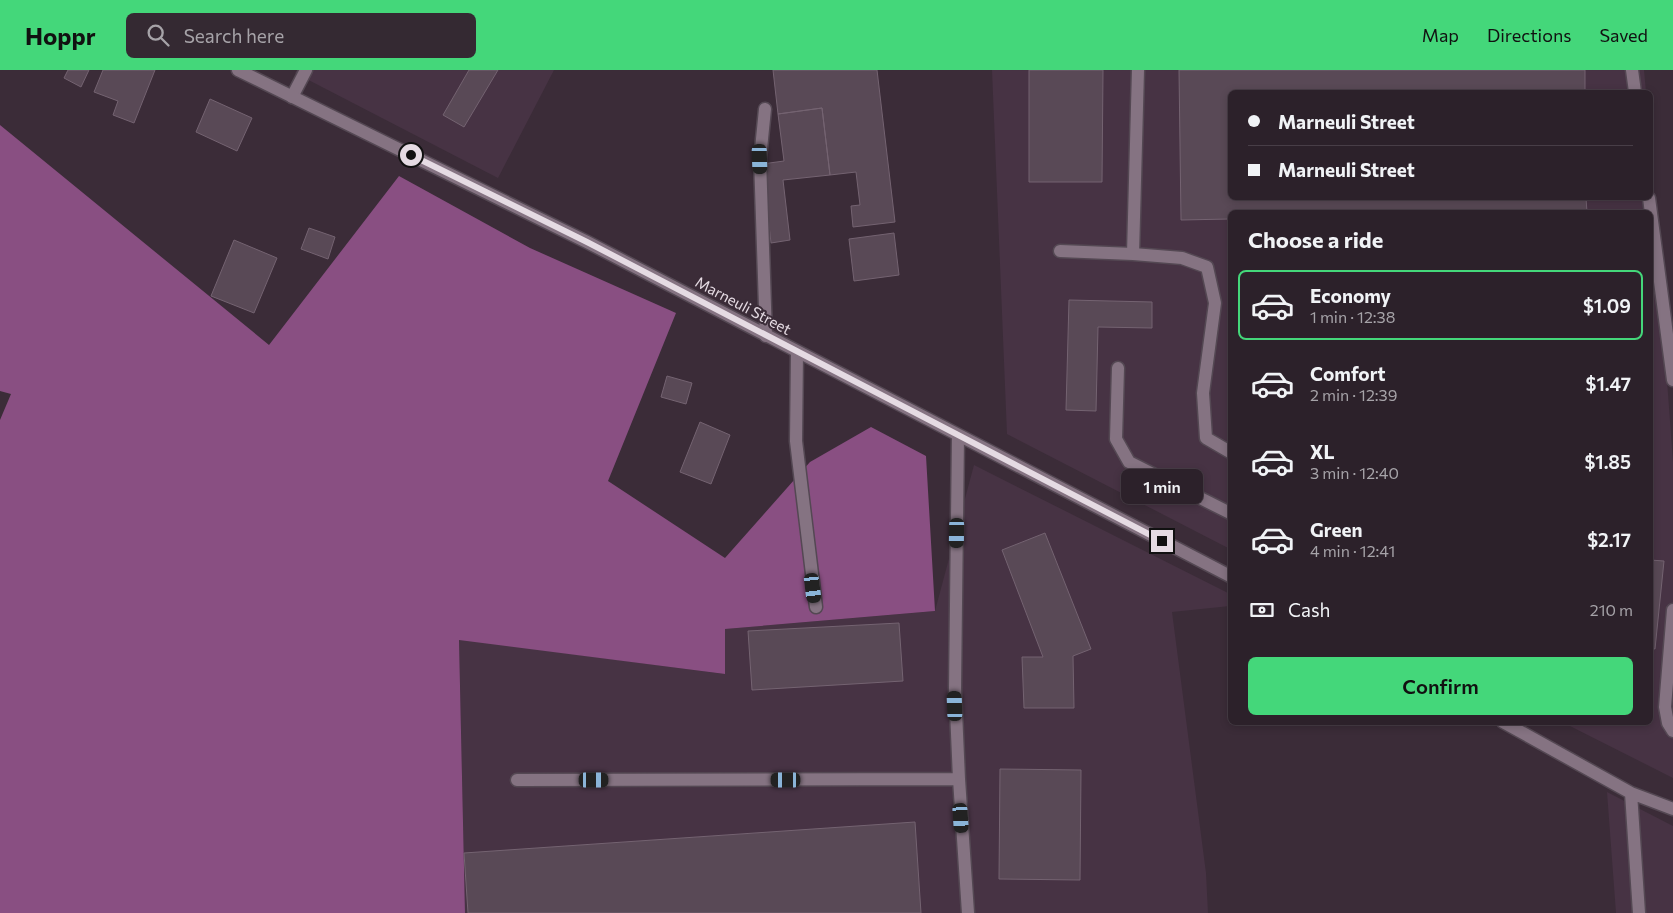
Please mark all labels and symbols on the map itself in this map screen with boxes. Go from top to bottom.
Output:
route start [400,144,422,166]
car [751,144,768,174]
street label: Marneuli Street [693,272,794,338]
callout: 1 min [1121,468,1203,504]
car [949,518,964,548]
route end [1151,530,1173,552]
car [803,572,822,604]
car [946,691,963,721]
car [579,773,609,788]
car [771,773,801,788]
car [952,803,969,833]

